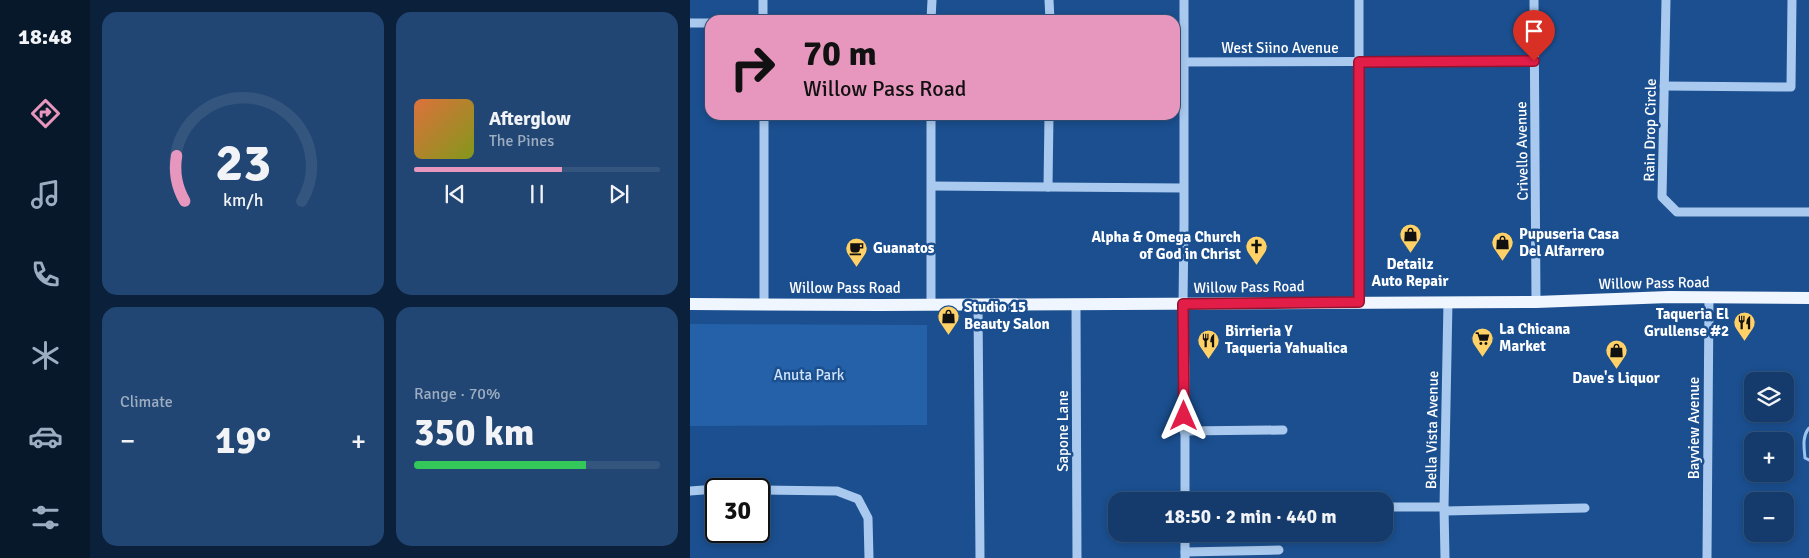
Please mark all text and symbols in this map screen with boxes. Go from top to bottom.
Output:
pin [1513,10,1555,61]
icon: arrive [1520,17,1548,45]
text: 18:48 [18,23,72,50]
text: 70 m [803,32,877,75]
icon: right [720,35,785,100]
street label: West Siino Avenue [1221,39,1339,57]
text: Willow Pass Road [803,75,966,102]
street label: Rain Drop Circle [1640,78,1660,182]
icon: directions [28,96,63,131]
street label: Crivello Avenue [1512,101,1532,201]
text: Afterglow [489,107,571,131]
text: 23 [215,131,271,195]
text: The Pines [489,131,554,151]
icon: music [28,177,63,212]
icon: previous [441,180,469,208]
icon: pause [523,180,551,208]
icon: next [605,180,633,208]
text: km/h [223,189,263,211]
shop icon: Detailz Auto Repair [1398,223,1422,254]
place label: Pupuseria Casa Del Alfarrero [1519,225,1619,260]
place label: Alpha & Omega Church of God in Christ [1091,228,1241,263]
shop icon: Pupuseria Casa Del Alfarrero [1491,231,1515,262]
church icon: Alpha & Omega Church of God in Christ [1245,234,1269,265]
cafe icon: Guanatos [845,236,869,267]
place label: Guanatos [873,239,935,257]
place label: Detailz Auto Repair [1372,255,1449,290]
icon: phone [28,257,63,292]
street label: Willow Pass Road [1598,273,1710,293]
street label: Willow Pass Road [1193,277,1305,297]
street label: Willow Pass Road [789,279,901,297]
place label: Studio 15 Beauty Salon [964,298,1050,333]
shop icon: Studio 15 Beauty Salon [936,304,960,335]
place label: Taqueria El Grullense #2 [1644,305,1729,340]
restaurant icon: Taqueria El Grullense #2 [1733,311,1757,342]
place label: La Chicana Market [1499,320,1571,355]
place label: Birrieria Y Taqueria Yahualica [1225,322,1348,357]
supermarket icon: La Chicana Market [1471,326,1495,357]
restaurant icon: Birrieria Y Taqueria Yahualica [1197,328,1221,359]
icon: climate [28,338,63,373]
shop icon: Dave's Liquor [1604,338,1628,369]
park label: Anuta Park [774,366,845,384]
place label: Dave's Liquor [1572,369,1660,387]
street label: Bella Vista Avenue [1422,371,1442,489]
map controls [1744,372,1794,542]
button: layers [1744,372,1794,422]
street label: Bayview Avenue [1685,377,1703,479]
text: Range · 70% [414,384,500,404]
position arrow [1157,389,1209,441]
street label: Sapone Lane [1054,390,1072,472]
text: Climate [120,392,173,412]
text: 350 km [414,409,535,456]
text: 19° [215,417,271,464]
icon: car [28,419,63,454]
text: − [120,424,135,458]
text: + [351,424,366,458]
button: + [1744,432,1794,482]
speed limit sign: 30 [705,478,770,543]
button: − [1744,492,1794,542]
icon: filters [28,500,63,535]
text: 18:50 · 2 min · 440 m [1164,505,1337,529]

